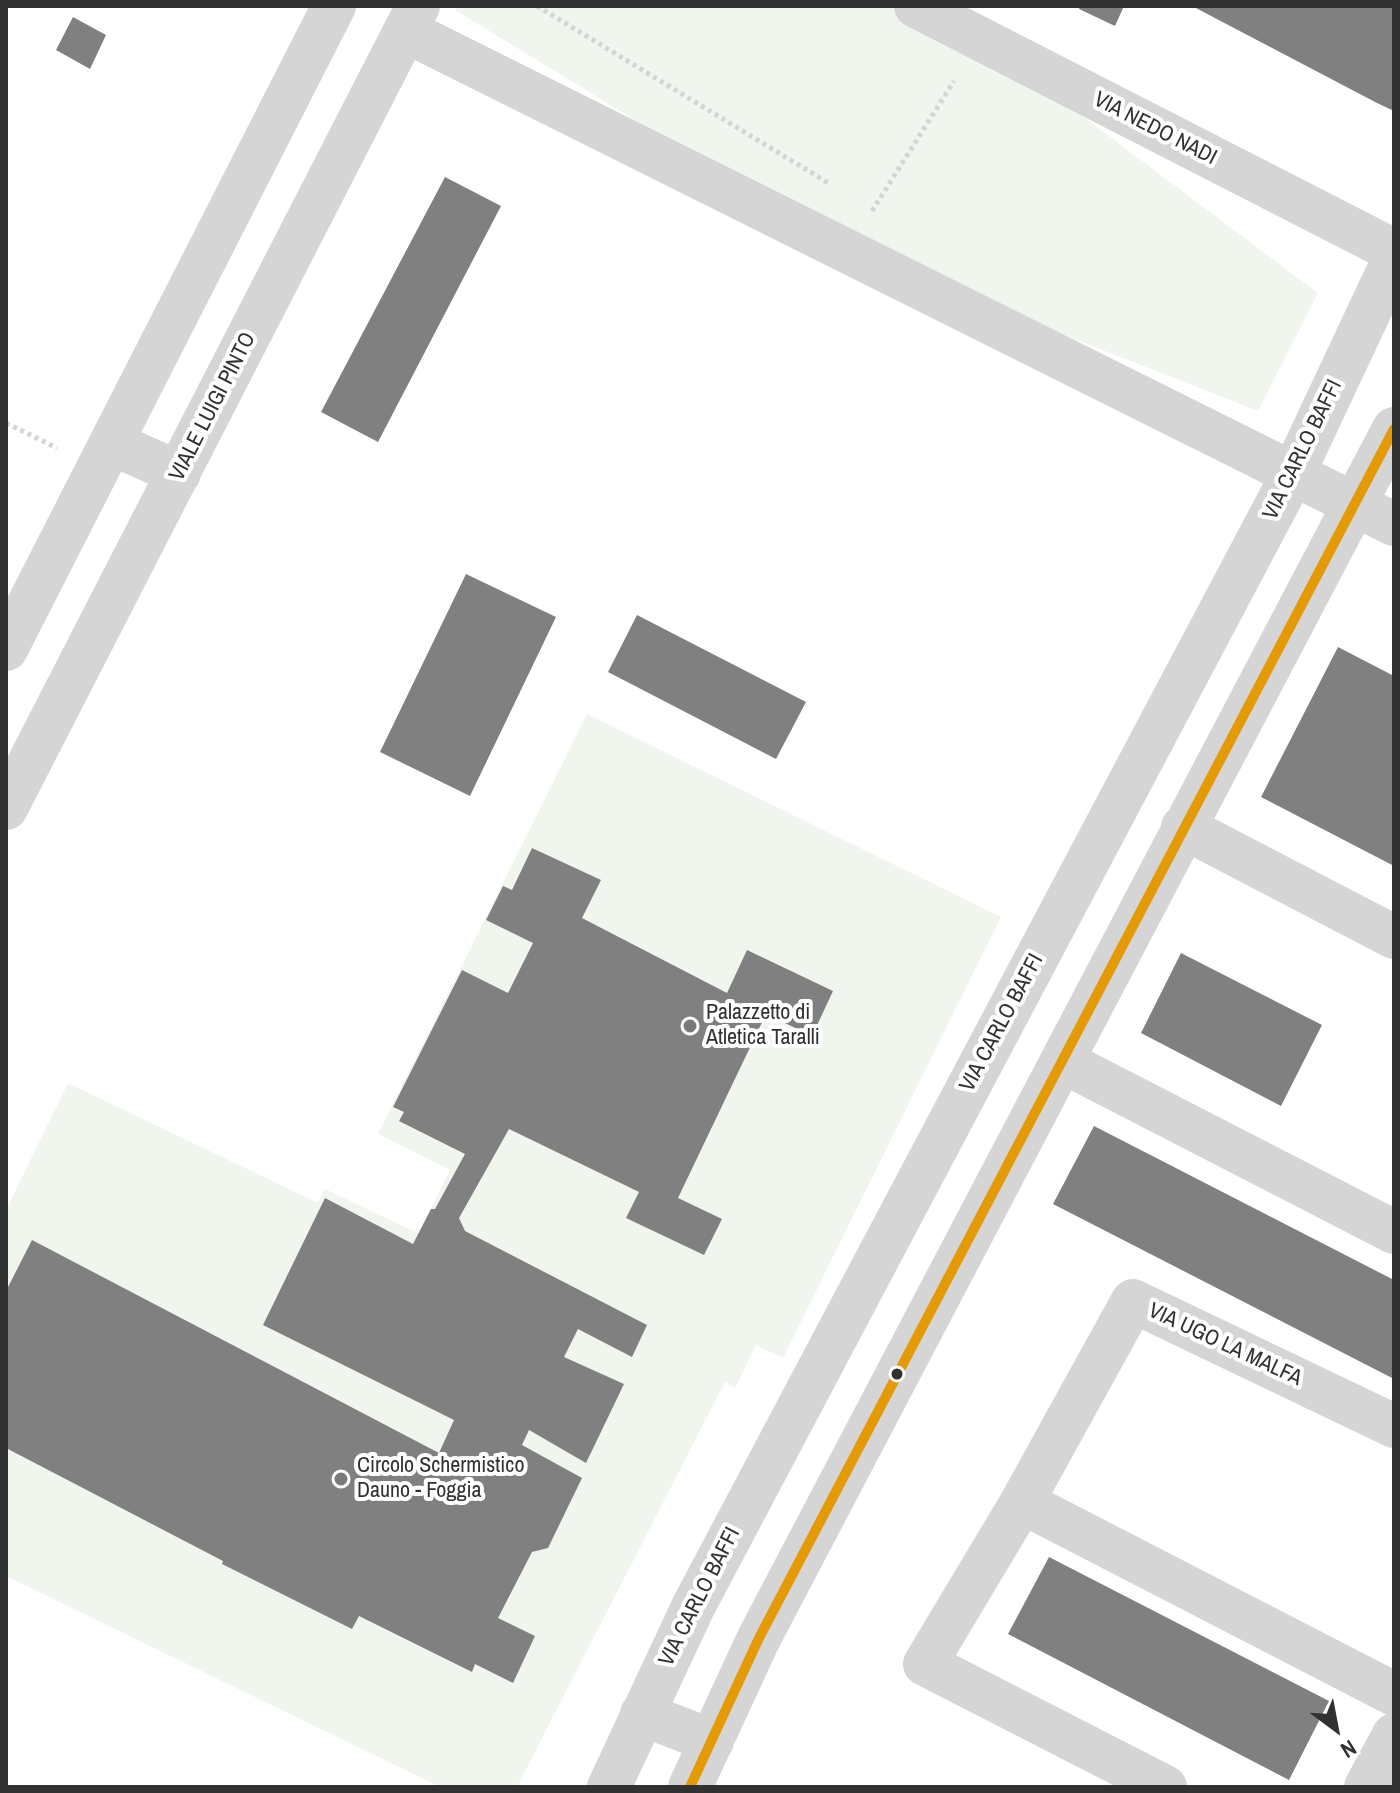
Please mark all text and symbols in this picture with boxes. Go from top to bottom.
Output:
street label: VIA NEDO NADI [1089,87,1221,171]
street label: VIALE LUIGI PINTO [164,328,262,486]
street label: VIA CARLO BAFFI [1258,376,1348,524]
street label: VIA CARLO BAFFI [955,950,1049,1096]
place label: Palazzetto di Atletica Taralli [706,1000,820,1052]
marker: Palazzetto di Atletica Taralli [681,1017,699,1035]
street label: VIA UGO LA MALFA [1144,1298,1306,1392]
unlabelled marker [889,1366,905,1382]
place label: Circolo Schermistico Dauno - Foggia [357,1453,524,1504]
marker: Circolo Schermistico Dauno - Foggia [332,1470,350,1488]
street label: VIA CARLO BAFFI [654,1523,746,1671]
north arrow [1296,1689,1376,1769]
text: N [1335,1733,1362,1766]

